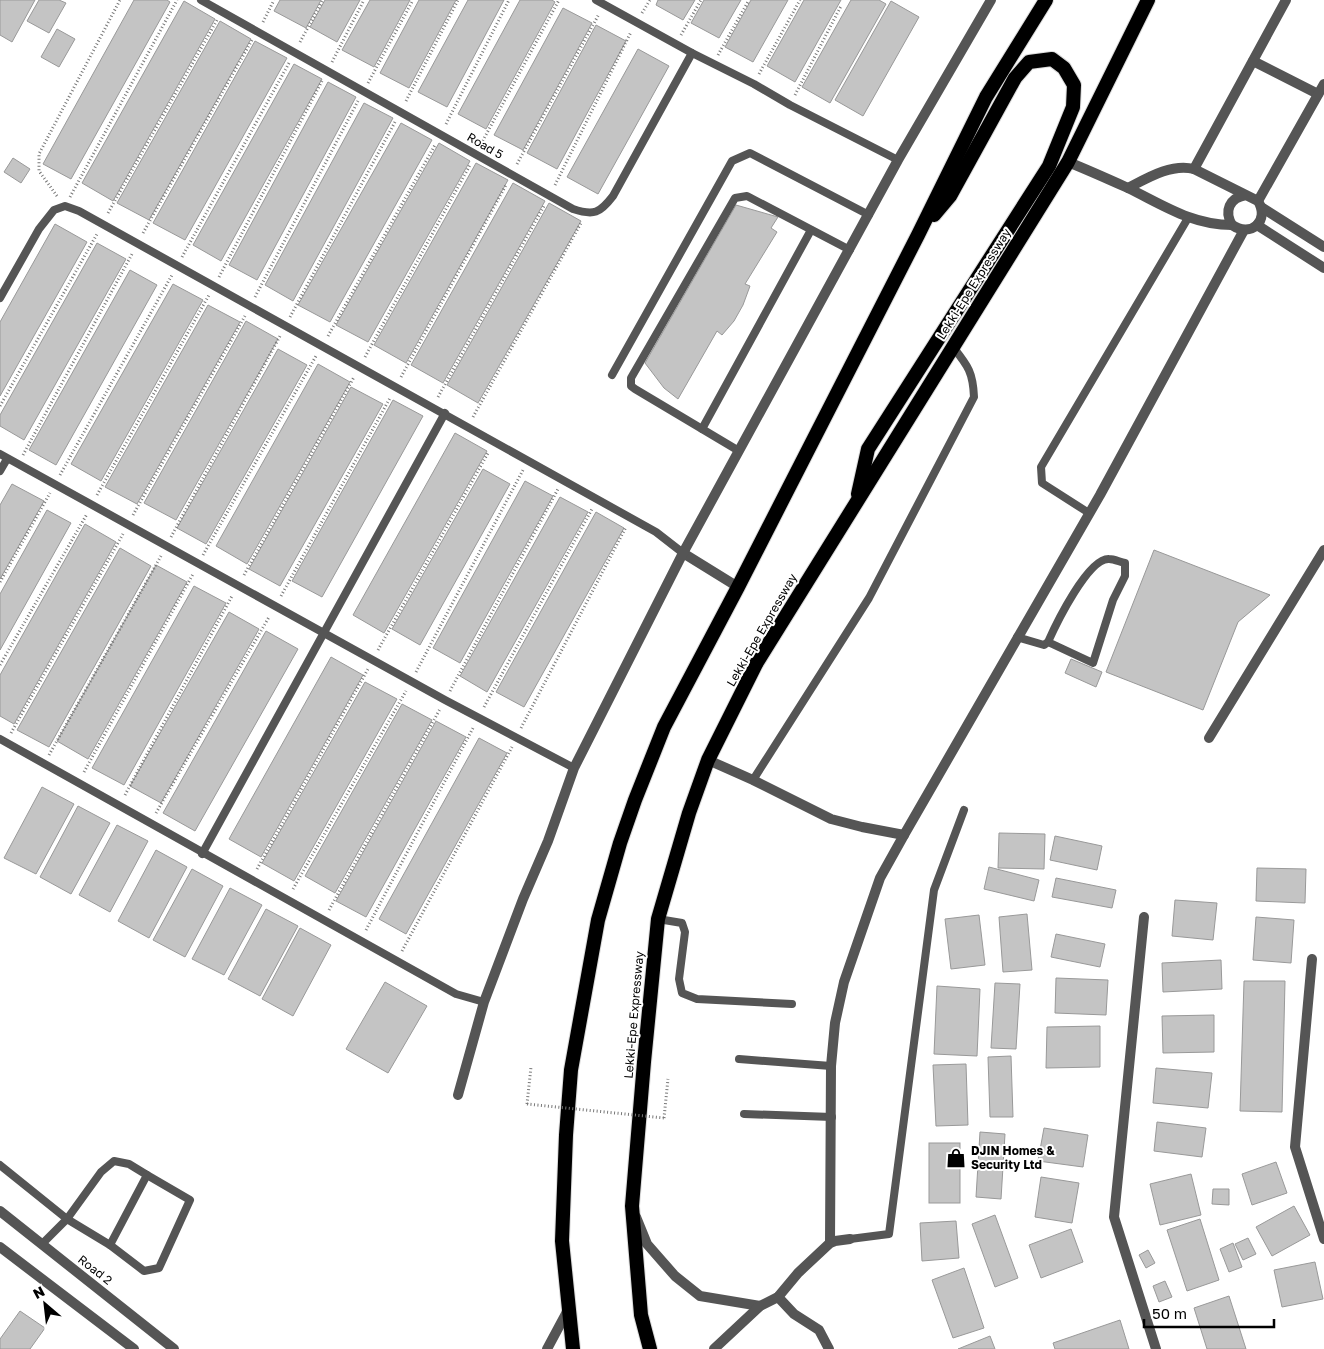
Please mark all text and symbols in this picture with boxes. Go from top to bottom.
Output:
street label: Road 5 [464,129,506,162]
street label: Lekki-Epe Expressway [933,225,1014,342]
street label: Lekki-Epe Expressway [723,570,800,689]
street label: Lekki-Epe Expressway [620,950,647,1079]
place label: DJIN Homes & Security Ltd [971,1143,1055,1172]
shop icon: DJIN Homes & Security Ltd [945,1147,967,1169]
street label: Road 2 [75,1252,115,1288]
north arrow [20,1279,70,1329]
text: N [30,1282,47,1302]
scale bar [1144,1296,1274,1328]
text: 50 m [1152,1304,1187,1322]

